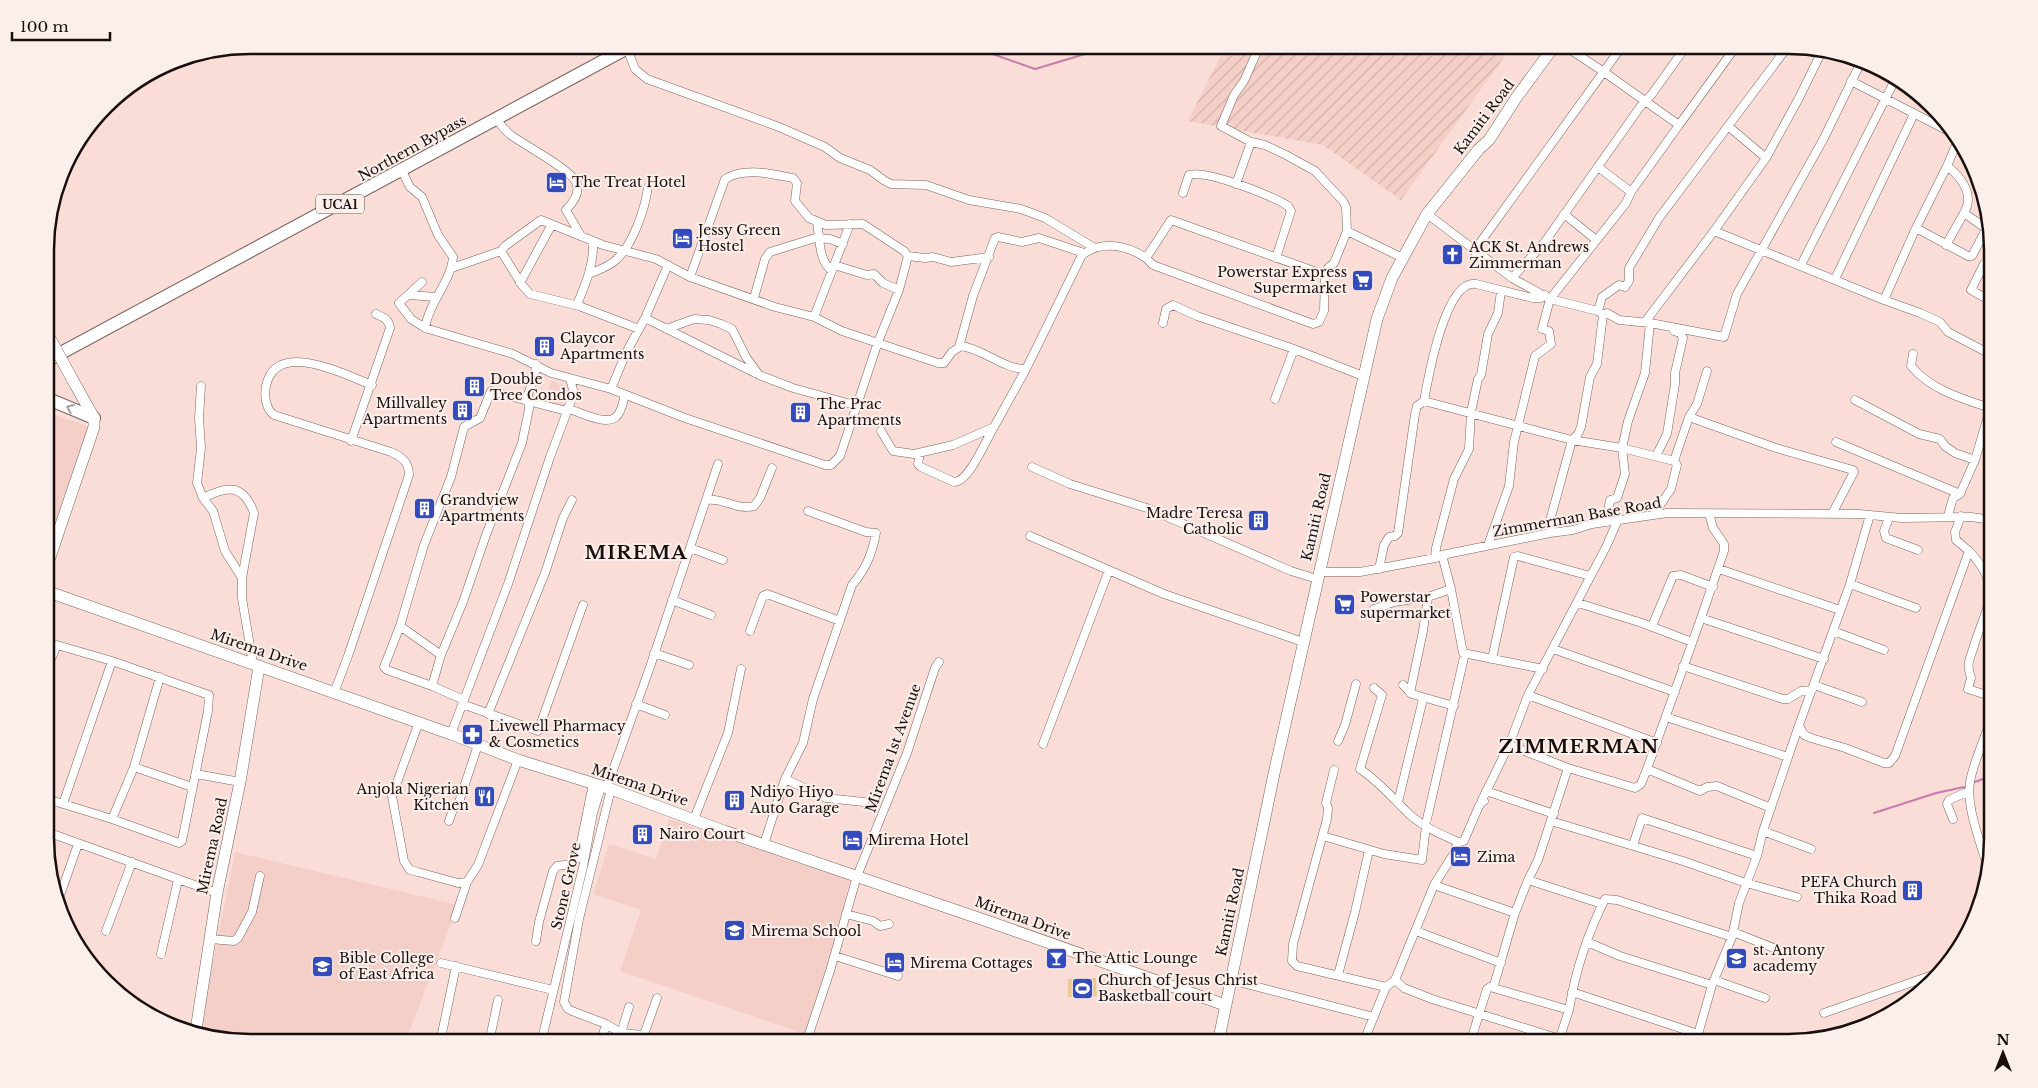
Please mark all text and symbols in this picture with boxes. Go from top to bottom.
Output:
scale bar [12,10,110,42]
text: 100 m [20,17,69,36]
street label: Kamiti Road [1450,75,1519,158]
street label: Northern Bypass [355,111,469,185]
hotel icon: The Treat Hotel [544,170,568,194]
place label: The Treat Hotel [572,173,686,191]
road number: UCA1 [316,194,364,213]
place label: Jessy Green Hostel [696,221,781,255]
hotel icon: Jessy Green Hostel [670,226,694,250]
place label: ACK St. Andrews Zimmerman [1468,238,1589,272]
church icon: ACK St. Andrews Zimmerman [1441,243,1465,267]
place label: Powerstar Express Supermarket [1217,263,1348,297]
supermarket icon: Powerstar Express Supermarket [1351,268,1375,292]
place label: Claycor Apartments [559,329,644,363]
building icon: Claycor Apartments [532,334,556,358]
place label: Double Tree Condos [490,370,582,404]
building icon: Double Tree Condos [462,375,486,399]
place label: Millvalley Apartments [362,394,447,428]
place label: The Prac Apartments [816,395,901,429]
building icon: Millvalley Apartments [451,399,475,423]
building icon: The Prac Apartments [789,400,813,424]
one-way arrow [66,403,75,414]
street label: Kamiti Road [1297,471,1335,563]
place label: Grandview Apartments [439,491,524,525]
street label: Zimmerman Base Road [1491,493,1663,541]
building icon: Grandview Apartments [412,496,436,520]
place label: Madre Teresa Catholic [1146,504,1243,538]
building icon: Madre Teresa Catholic [1247,509,1271,533]
district label: MIREMA [584,541,688,564]
place label: Powerstar supermarket [1360,588,1452,622]
supermarket icon: Powerstar supermarket [1332,593,1356,617]
street label: Mirema Drive [208,625,310,675]
street label: Mirema 1st Avenue [861,681,925,815]
place label: Livewell Pharmacy & Cosmetics [489,717,626,751]
pharmacy icon: Livewell Pharmacy & Cosmetics [461,722,485,746]
district label: ZIMMERMAN [1499,735,1659,758]
street label: Mirema Drive [589,760,691,810]
place label: Anjola Nigerian Kitchen [356,780,469,814]
place label: Ndiyo Hiyo Auto Garage [749,783,839,817]
restaurant icon: Anjola Nigerian Kitchen [473,785,497,809]
building icon: Ndiyo Hiyo Auto Garage [722,788,746,812]
street label: Mirema Road [193,795,231,896]
building icon: Nairo Court [631,822,655,846]
place label: Nairo Court [659,825,746,843]
hotel icon: Mirema Hotel [840,828,864,852]
place label: Mirema Hotel [868,831,969,849]
street label: Stone Grove [547,841,585,931]
hotel icon: Zima [1449,845,1473,869]
place label: Zima [1477,848,1516,866]
street label: Kamiti Road [1212,866,1248,958]
place label: PEFA Church Thika Road [1801,873,1898,907]
building icon: PEFA Church Thika Road [1901,878,1925,902]
street label: Mirema Drive [972,892,1074,944]
school or university icon: Mirema School [723,919,747,943]
place label: Mirema School [751,922,862,940]
place label: st. Antony academy [1753,941,1825,975]
bar icon: The Attic Lounge [1045,946,1069,970]
school or university icon: st. Antony academy [1725,946,1749,970]
place label: Bible College of East Africa [339,949,434,983]
place label: The Attic Lounge [1073,949,1198,967]
hotel icon: Mirema Cottages [882,951,906,975]
school or university icon: Bible College of East Africa [311,954,335,978]
place label: Mirema Cottages [910,954,1033,972]
place label: Church of Jesus Christ Basketball court [1098,971,1259,1005]
sports icon: Church of Jesus Christ Basketball court [1070,976,1094,1000]
north arrow [1978,1028,2028,1078]
text: N [1996,1031,2010,1049]

